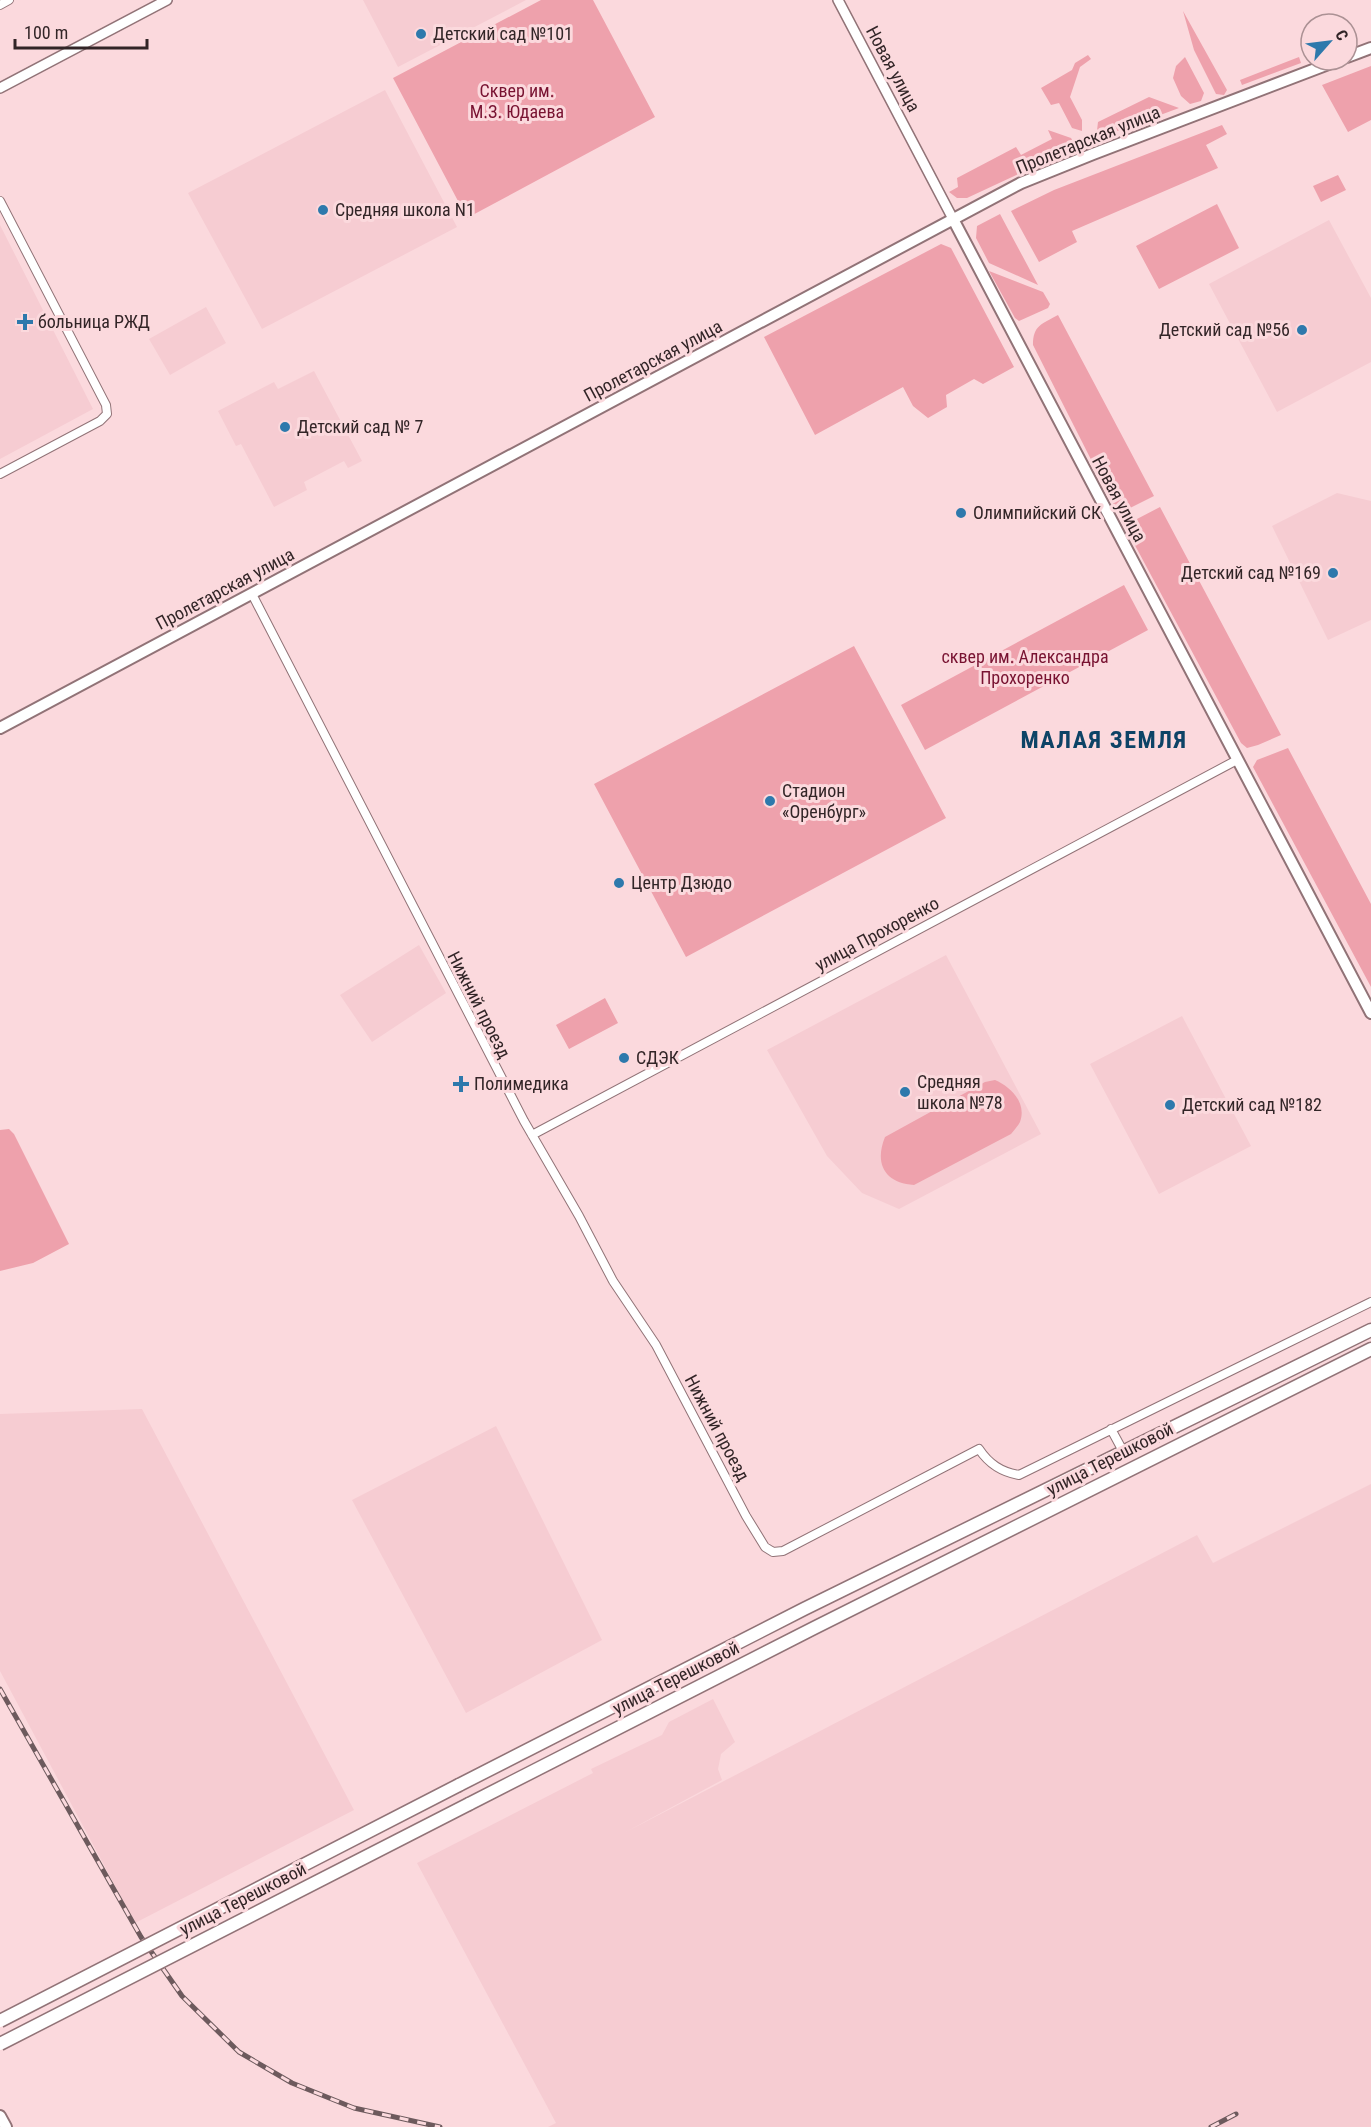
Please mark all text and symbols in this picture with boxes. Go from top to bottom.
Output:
scale bar [15,12,147,50]
north arrow [1299,12,1359,72]
text: 100 m [24,22,68,43]
street label: Новая улица [862,22,925,115]
place label: Детский сад №101 [433,23,573,44]
marker: Детский сад №101 [414,27,428,41]
text: С [1331,27,1352,44]
park label: Сквер им. М.З. Юдаева [470,80,564,122]
street label: Пролетарская улица [1013,101,1163,178]
place label: Средняя школа N1 [335,199,475,220]
marker: Средняя школа N1 [316,203,330,217]
place label: больница РЖД [38,311,150,332]
marker: больница РЖД [16,313,34,331]
street label: Пролетарская улица [580,315,725,406]
place label: Детский сад №56 [1159,319,1290,340]
marker: Детский сад №56 [1295,323,1309,337]
place label: Детский сад № 7 [297,416,423,437]
marker: Детский сад № 7 [278,420,292,434]
street label: Новая улица [1088,452,1151,545]
place label: Олимпийский СК [973,502,1101,523]
marker: Олимпийский СК [954,506,968,520]
street label: Пролетарская улица [152,543,297,634]
place label: Детский сад №169 [1181,562,1321,583]
marker: Детский сад №169 [1326,566,1340,580]
park label: сквер им. Александра Прохоренко [941,646,1109,688]
district label: МАЛАЯ ЗЕМЛЯ [1020,726,1188,754]
place label: Стадион «Оренбург» [782,780,866,822]
marker: Стадион «Оренбург» [763,794,777,808]
place label: Центр Дзюдо [631,872,732,893]
marker: Центр Дзюдо [612,876,626,890]
street label: улица Прохоренко [811,892,942,975]
street label: Нижний проезд [444,948,516,1062]
place label: СДЭК [636,1047,679,1068]
marker: СДЭК [617,1051,631,1065]
place label: Средняя школа №78 [917,1071,1003,1113]
place label: Полимедика [474,1073,569,1094]
marker: Полимедика [452,1075,470,1093]
marker: Средняя школа №78 [898,1085,912,1099]
place label: Детский сад №182 [1182,1094,1322,1115]
marker: Детский сад №182 [1163,1098,1177,1112]
street label: Нижний проезд [681,1371,754,1485]
street label: улица Терешковой [1043,1418,1176,1499]
street label: улица Терешковой [609,1637,742,1718]
street label: улица Терешковой [176,1858,309,1939]

